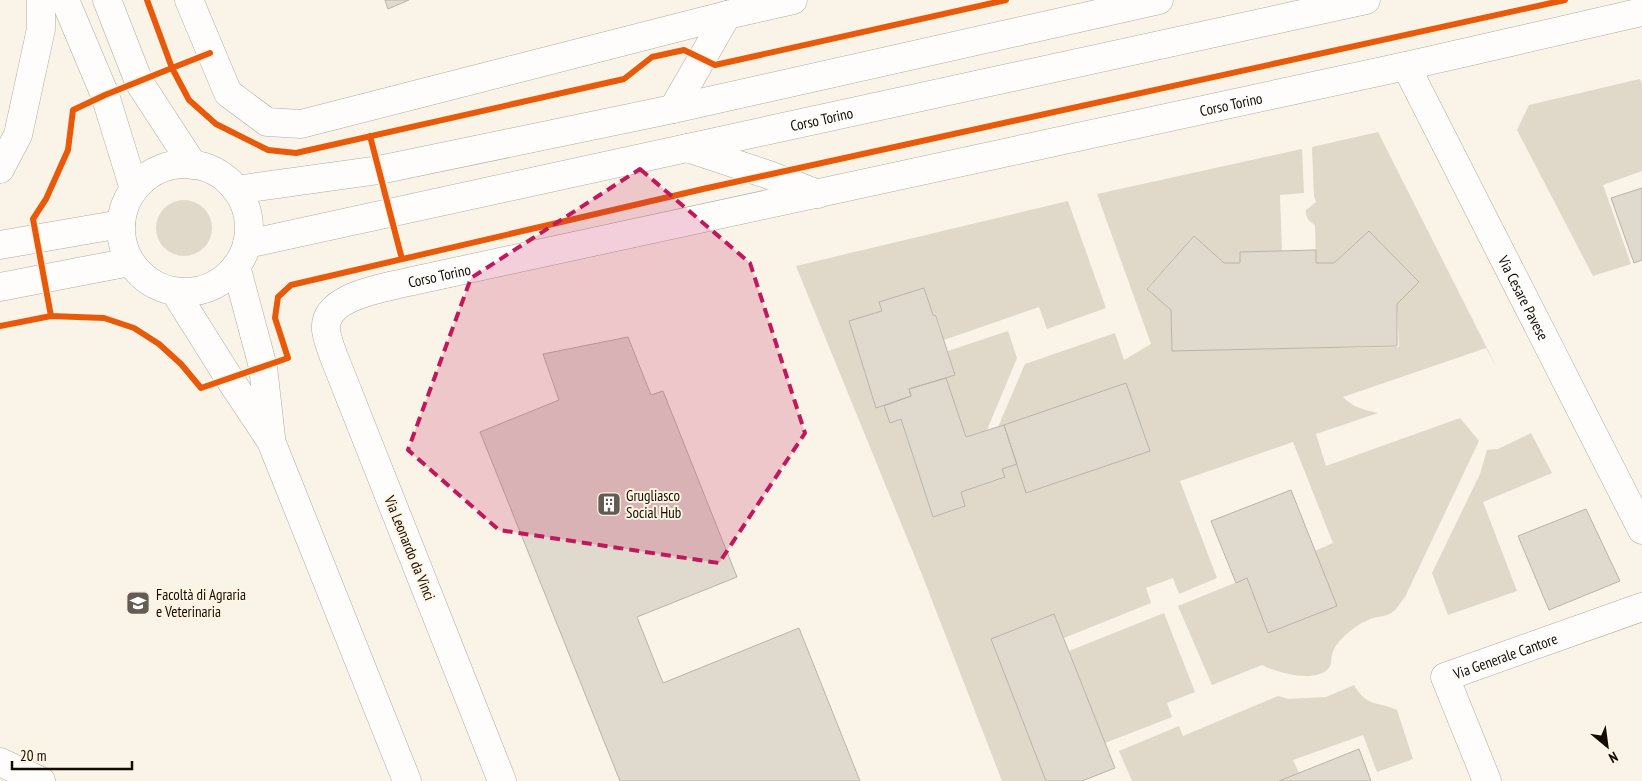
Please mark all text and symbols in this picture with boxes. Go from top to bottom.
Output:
street label: Corso Torino [1198,88,1264,120]
street label: Corso Torino [788,103,855,135]
street label: Via Cesare Pavese [1494,251,1553,343]
street label: Corso Torino [406,259,472,291]
place label: Grugliasco Social Hub [626,486,681,522]
building icon: Grugliasco Social Hub [596,491,622,517]
street label: Via Leonardo da Vinci [380,492,440,603]
place label: Facoltà di Agraria e Veterinaria [156,585,246,621]
school or university icon: Facoltà di Agraria e Veterinaria [125,590,151,616]
street label: Via Generale Cantore [1450,628,1560,683]
north arrow [1582,721,1632,771]
scale bar [12,738,132,770]
text: 20 m [20,746,46,765]
text: N [1606,748,1621,767]

